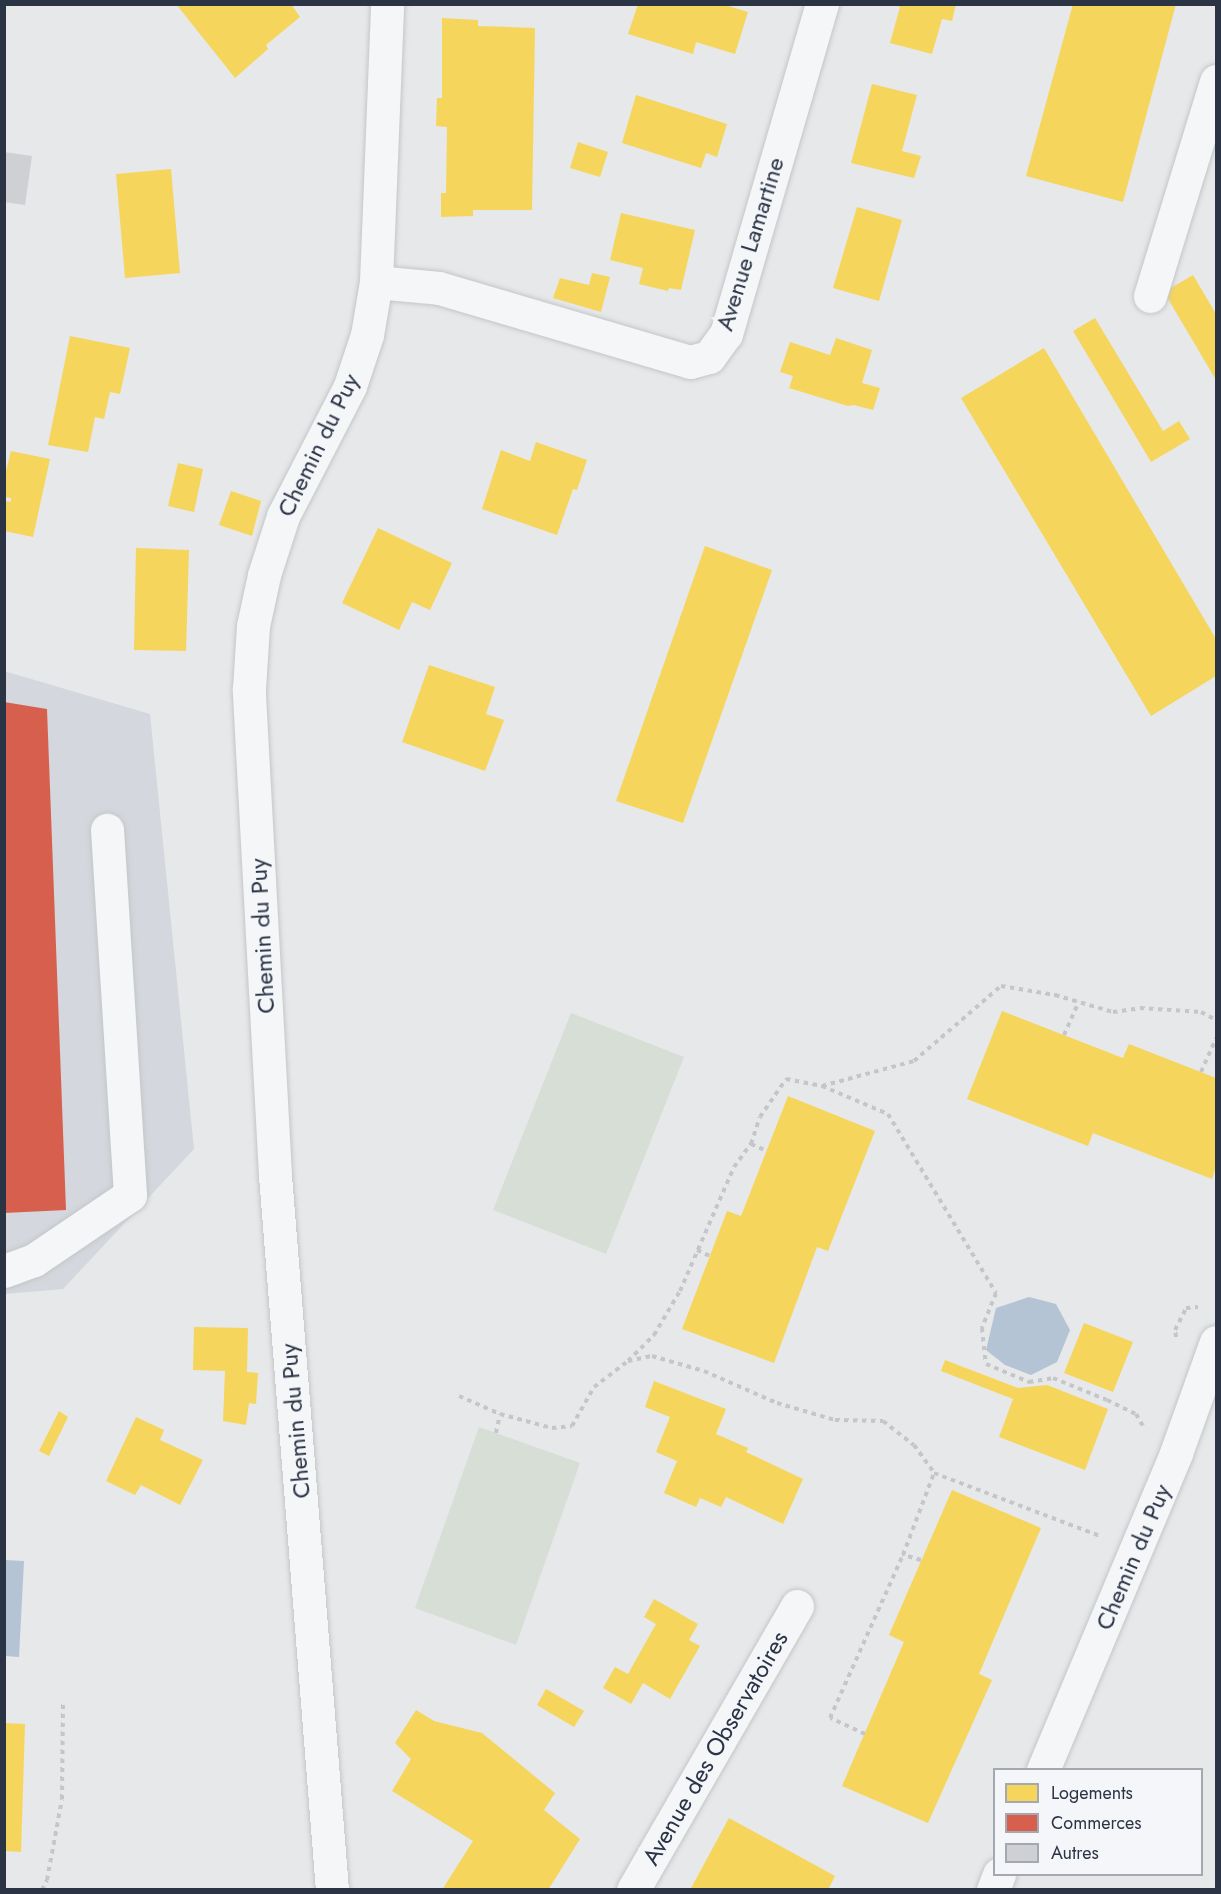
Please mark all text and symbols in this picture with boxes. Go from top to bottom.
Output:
street label: Avenue Lamartine [710,154,790,334]
street label: Chemin du Puy [271,369,365,521]
street label: Chemin du Puy [244,858,280,1014]
street label: Chemin du Puy [274,1342,316,1500]
street label: Chemin du Puy [1089,1480,1177,1634]
street label: Avenue des Observatoires [636,1626,794,1870]
legend [993,1768,1203,1876]
text: Logements [1051,1780,1133,1806]
text: Commerces [1051,1810,1142,1836]
text: Autres [1051,1840,1099,1866]

